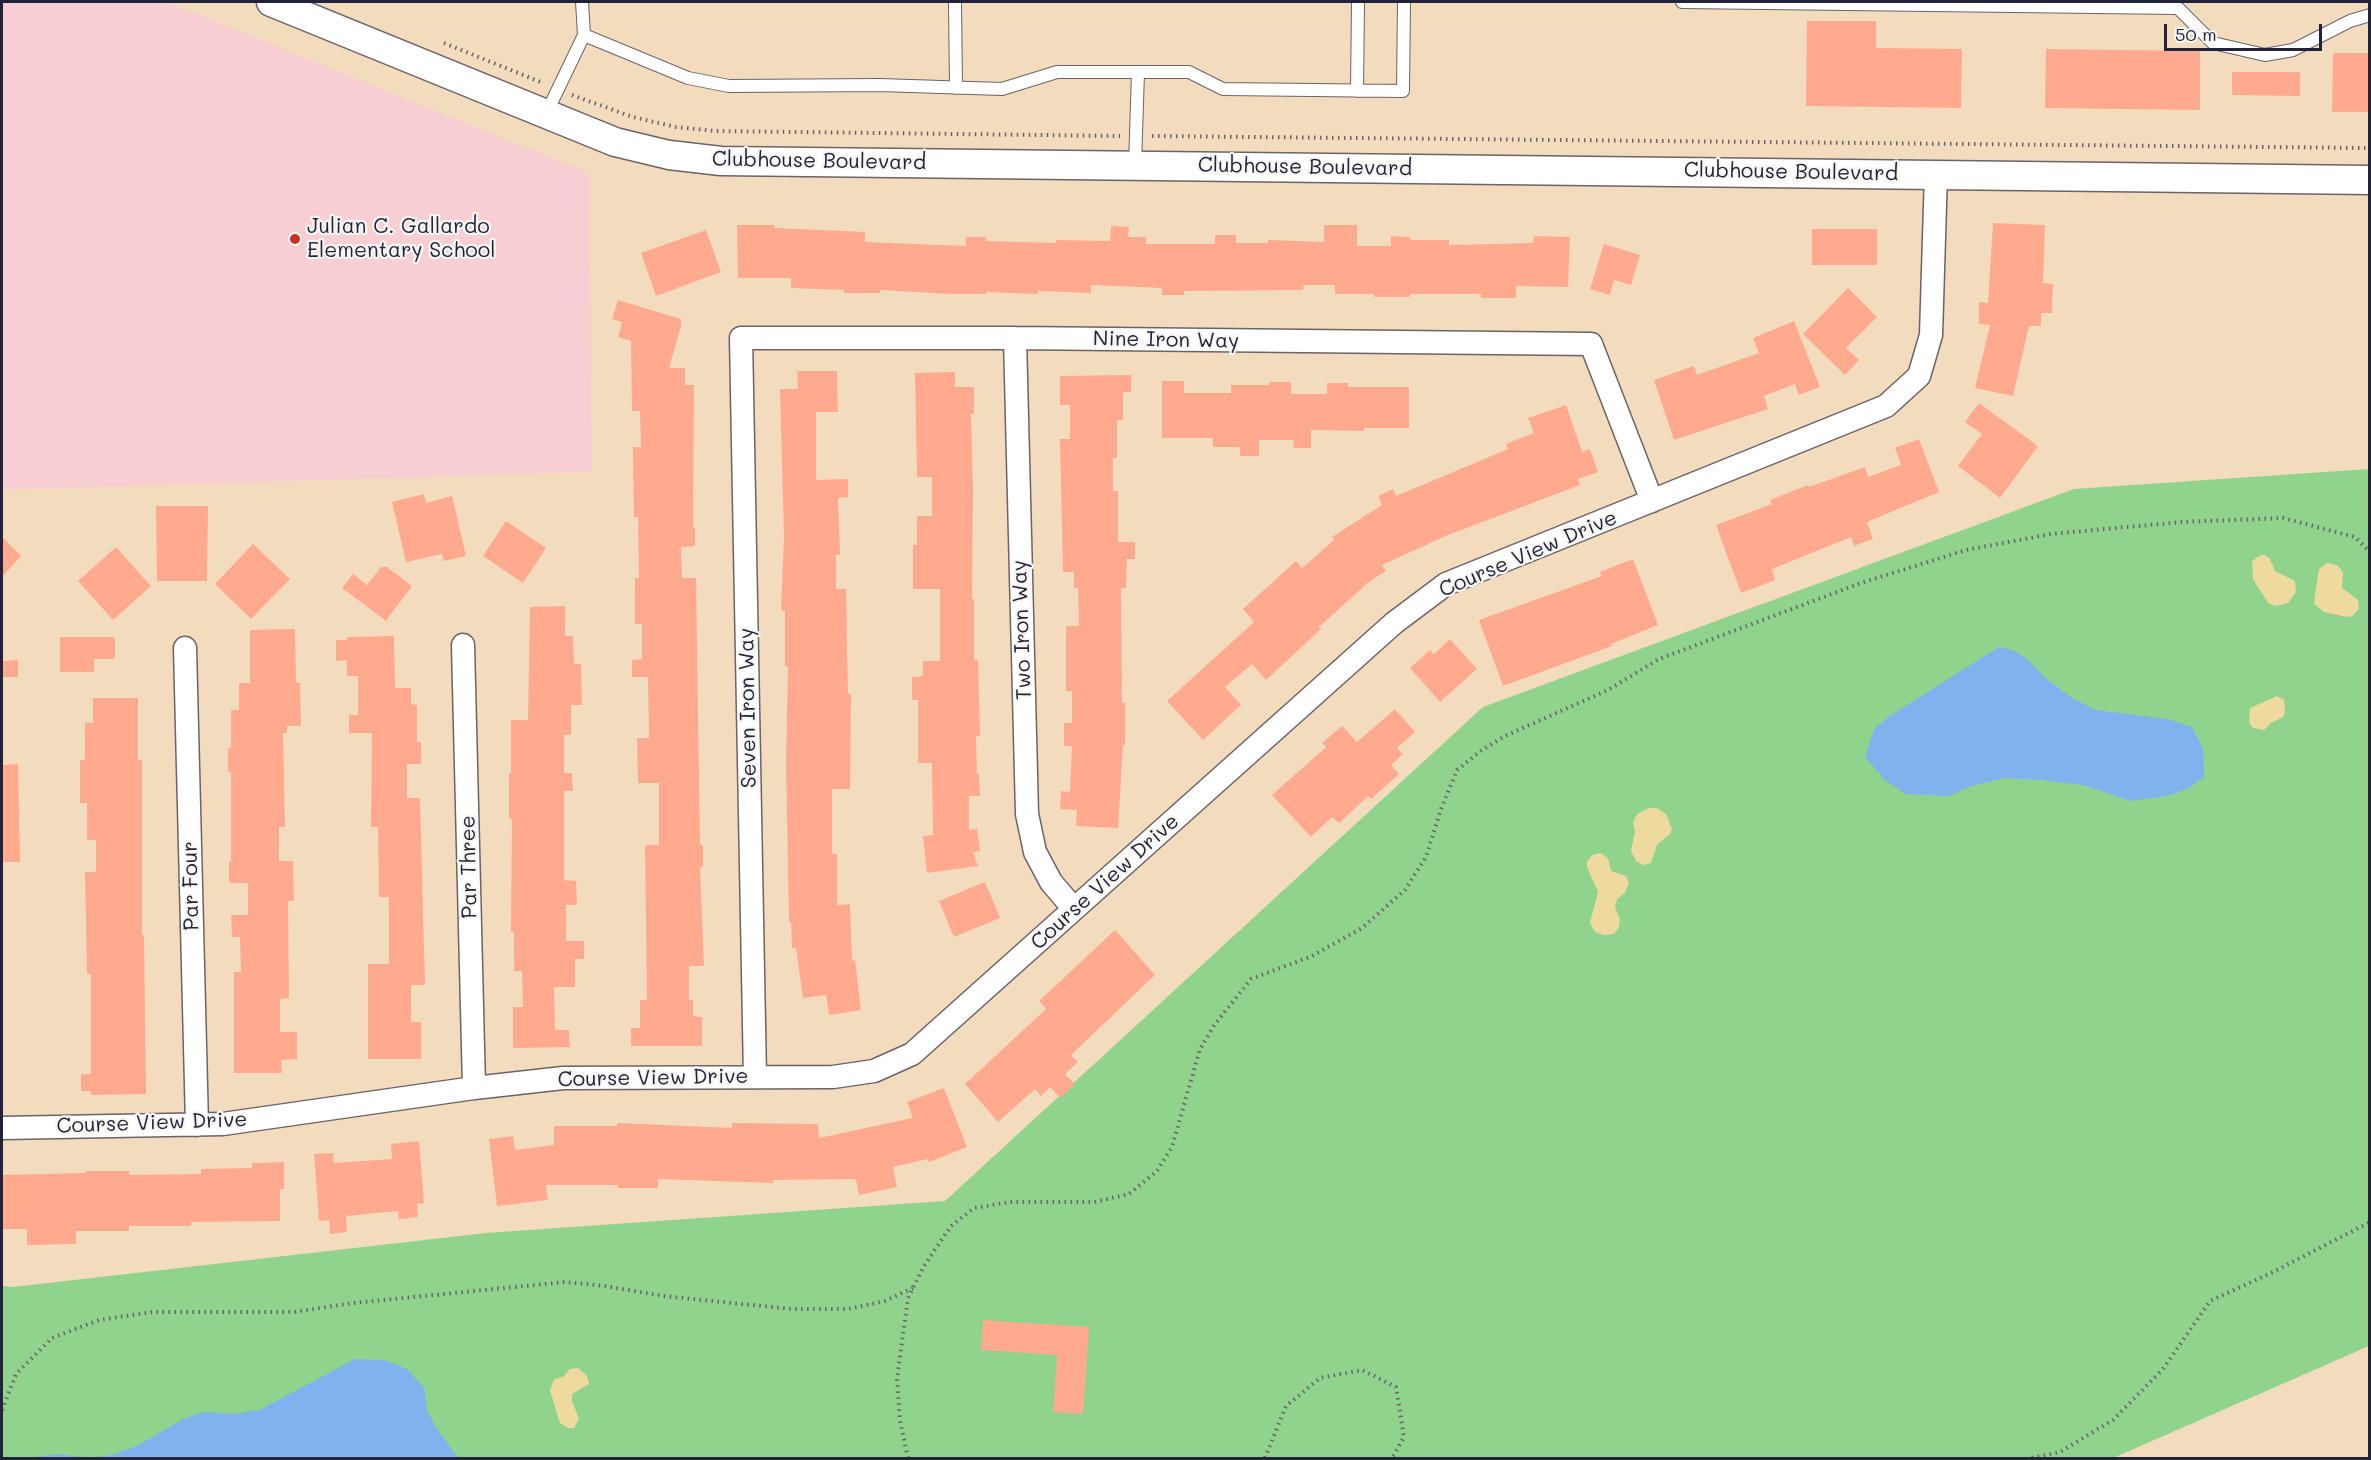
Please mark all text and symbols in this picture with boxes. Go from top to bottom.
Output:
scale bar [2167,12,2324,50]
text: 50 m [2175,22,2217,46]
street label: Clubhouse Boulevard [712,147,926,175]
street label: Clubhouse Boulevard [1198,153,1412,181]
street label: Clubhouse Boulevard [1684,158,1898,186]
place label: Julian C. Gallardo Elementary School [307,214,495,264]
marker: Julian C. Gallardo Elementary School [288,232,302,246]
street label: Nine Iron Way [1093,326,1239,354]
street label: Course View Drive [1435,505,1621,603]
street label: Two Iron Way [1007,560,1037,700]
street label: Seven Iron Way [734,628,762,788]
street label: Course View Drive [1026,809,1184,955]
street label: Par Three [456,815,482,919]
street label: Par Four [178,841,204,931]
street label: Course View Drive [557,1064,749,1092]
street label: Course View Drive [56,1107,248,1139]

